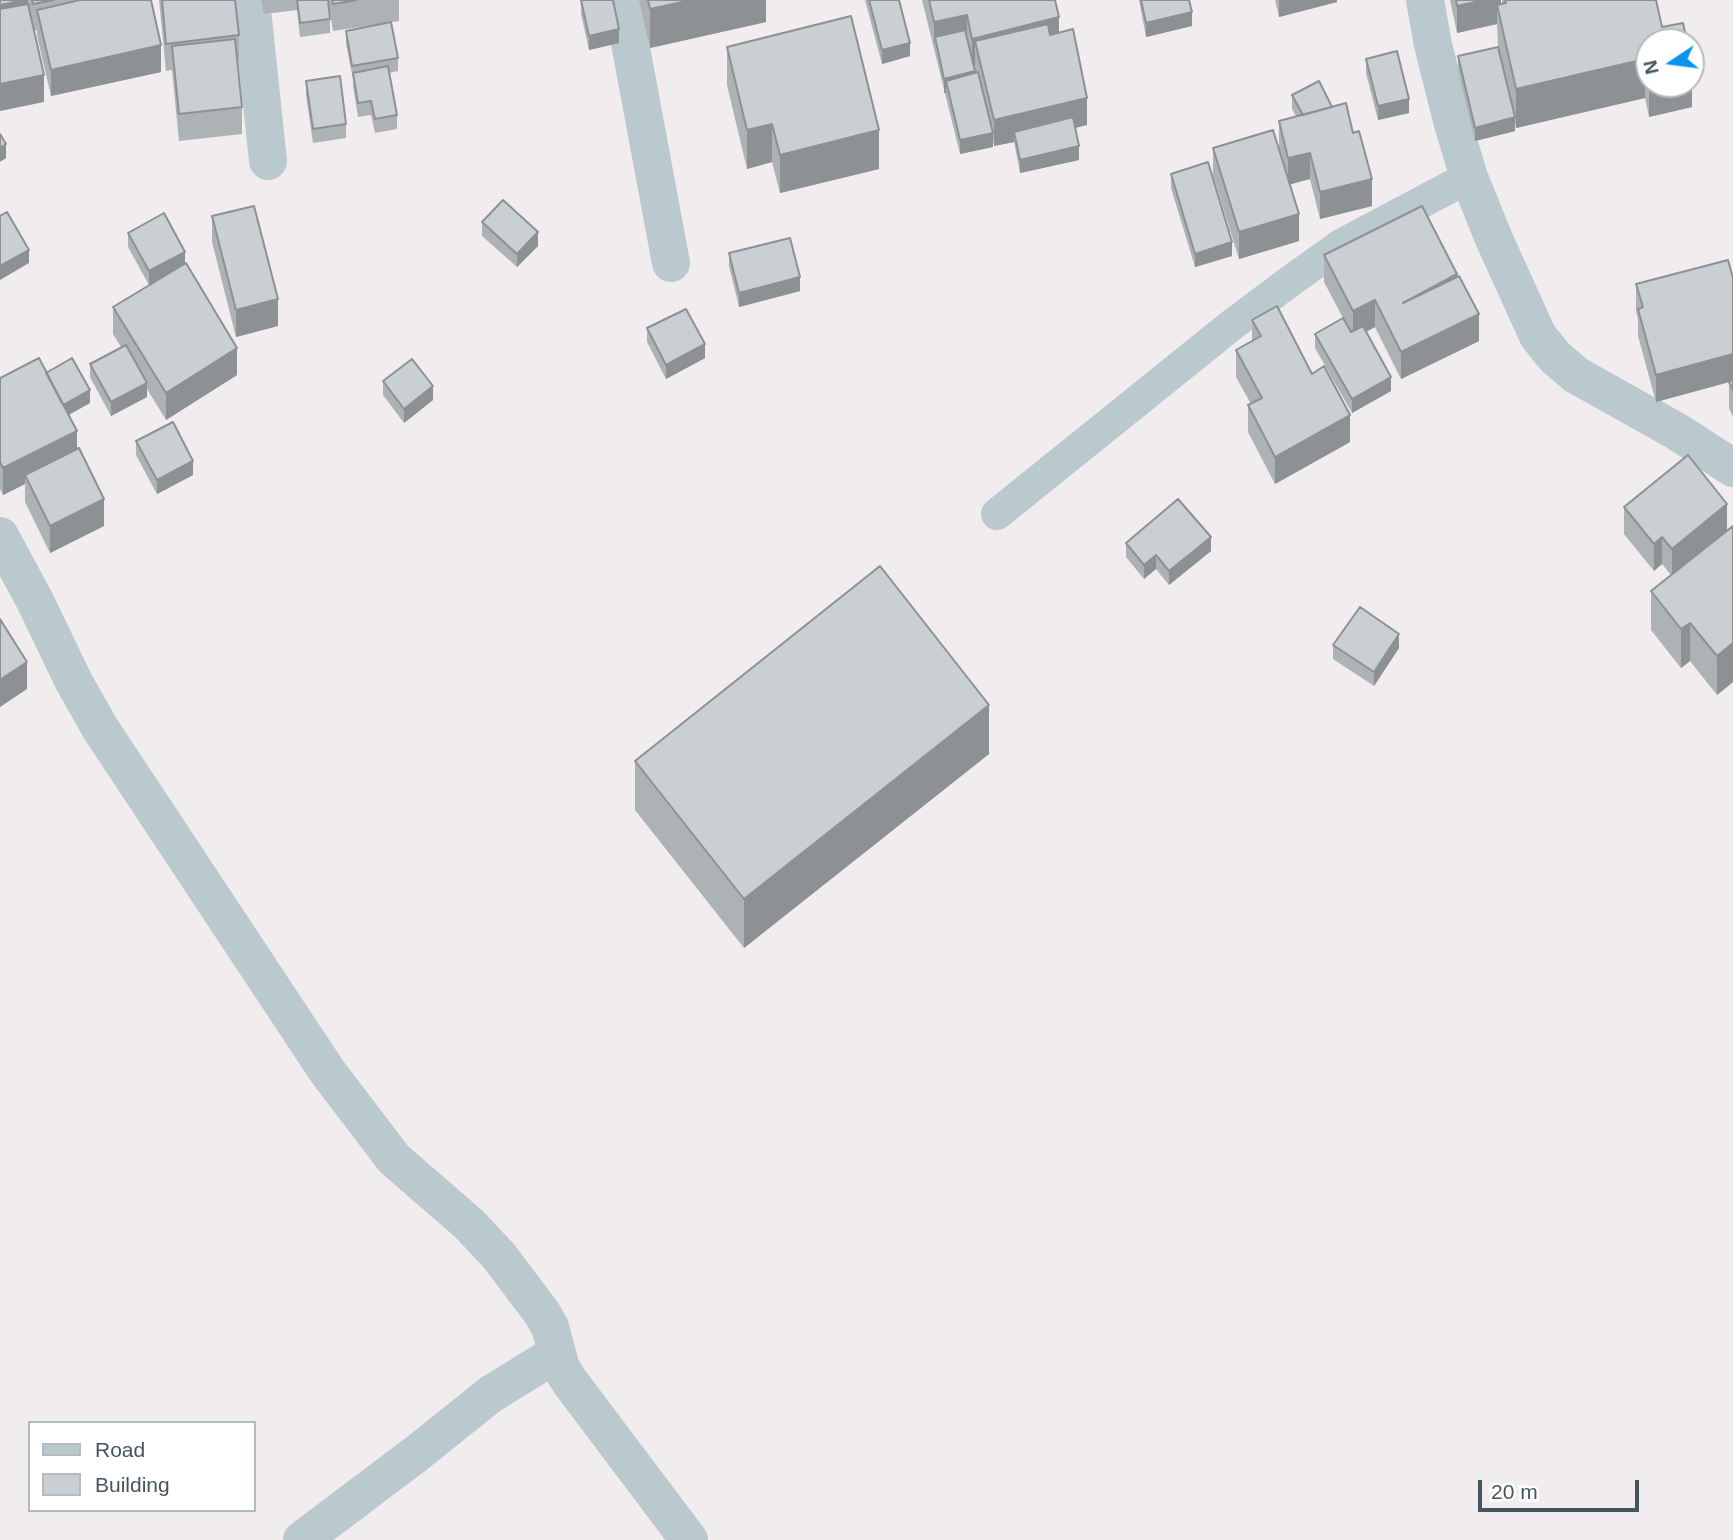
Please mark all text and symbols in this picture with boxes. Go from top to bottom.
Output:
north arrow [1635,28,1705,98]
text: N [1639,58,1663,76]
legend [28,1421,256,1512]
text: Road [95,1438,145,1461]
scale bar [1481,1466,1642,1510]
text: Building [95,1473,170,1496]
text: 20 m [1491,1480,1538,1503]

